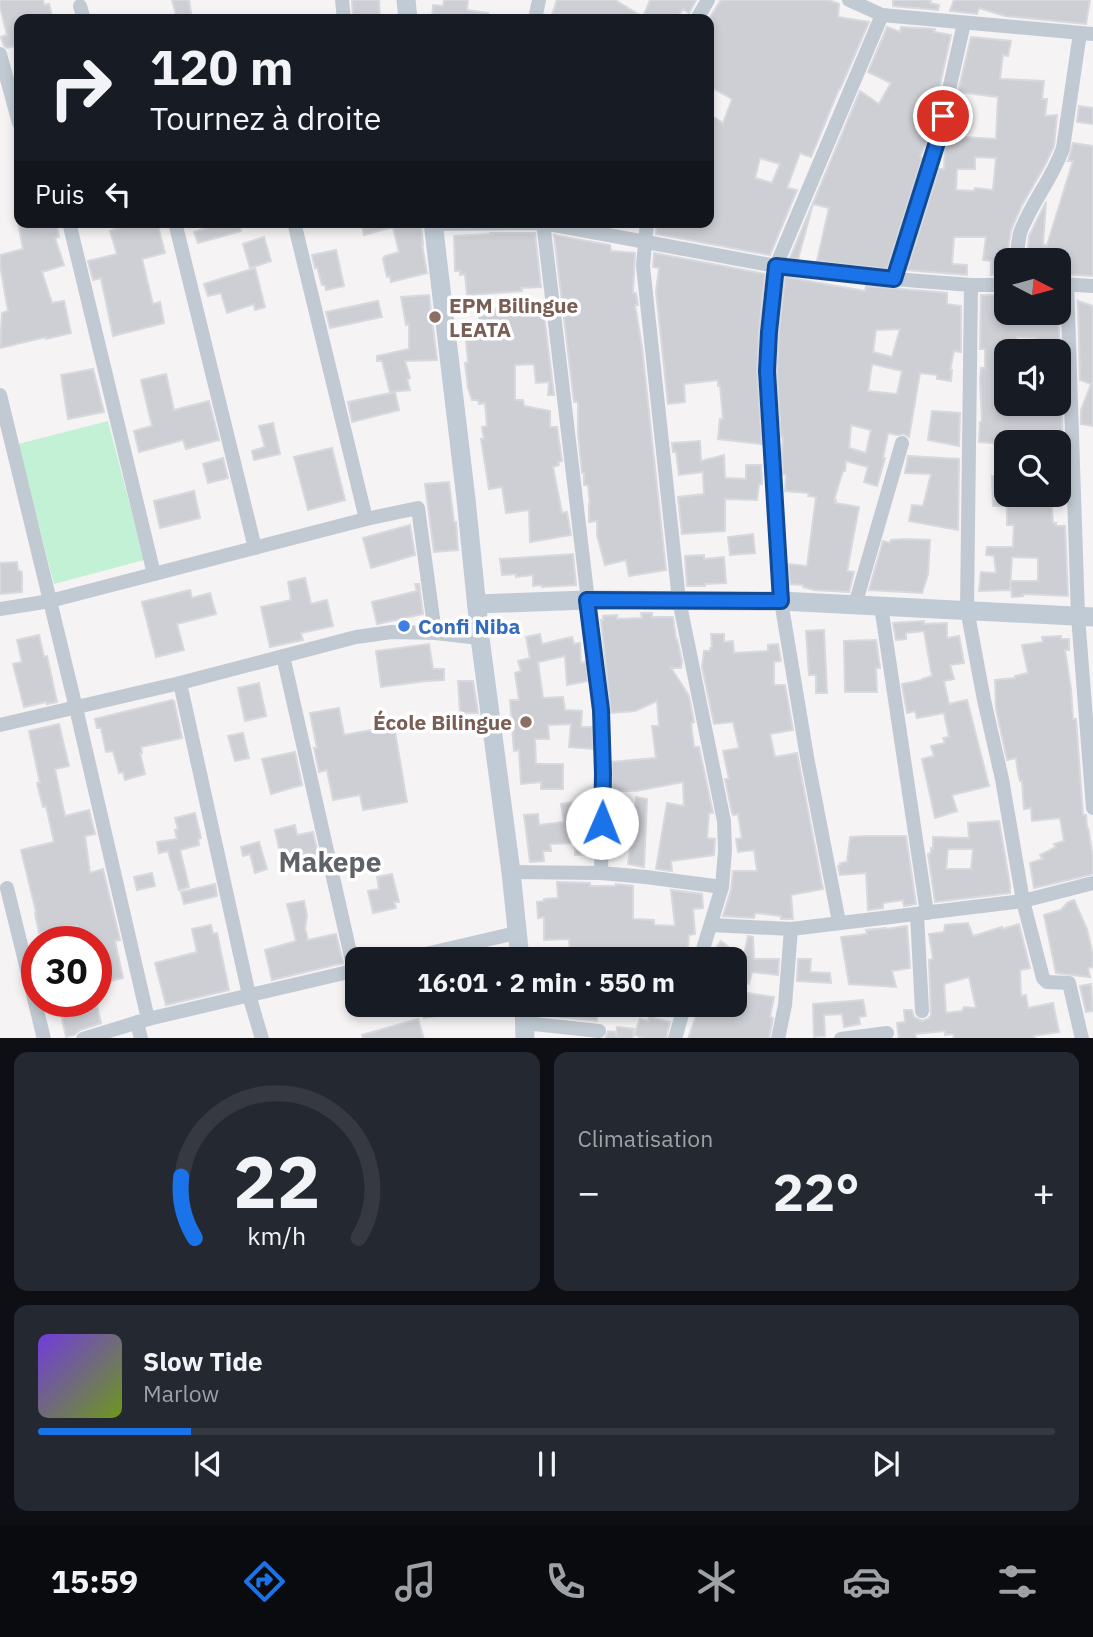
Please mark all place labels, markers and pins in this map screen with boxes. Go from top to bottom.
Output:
pin [913,86,973,146]
place label: EPM Bilingue LEATA [449,291,579,343]
marker: EPM Bilingue LEATA [427,309,443,325]
place label: Confi Niba [418,612,521,640]
marker: Confi Niba [396,618,412,634]
place label: École Bilingue [373,708,512,736]
marker: École Bilingue [518,714,534,730]

